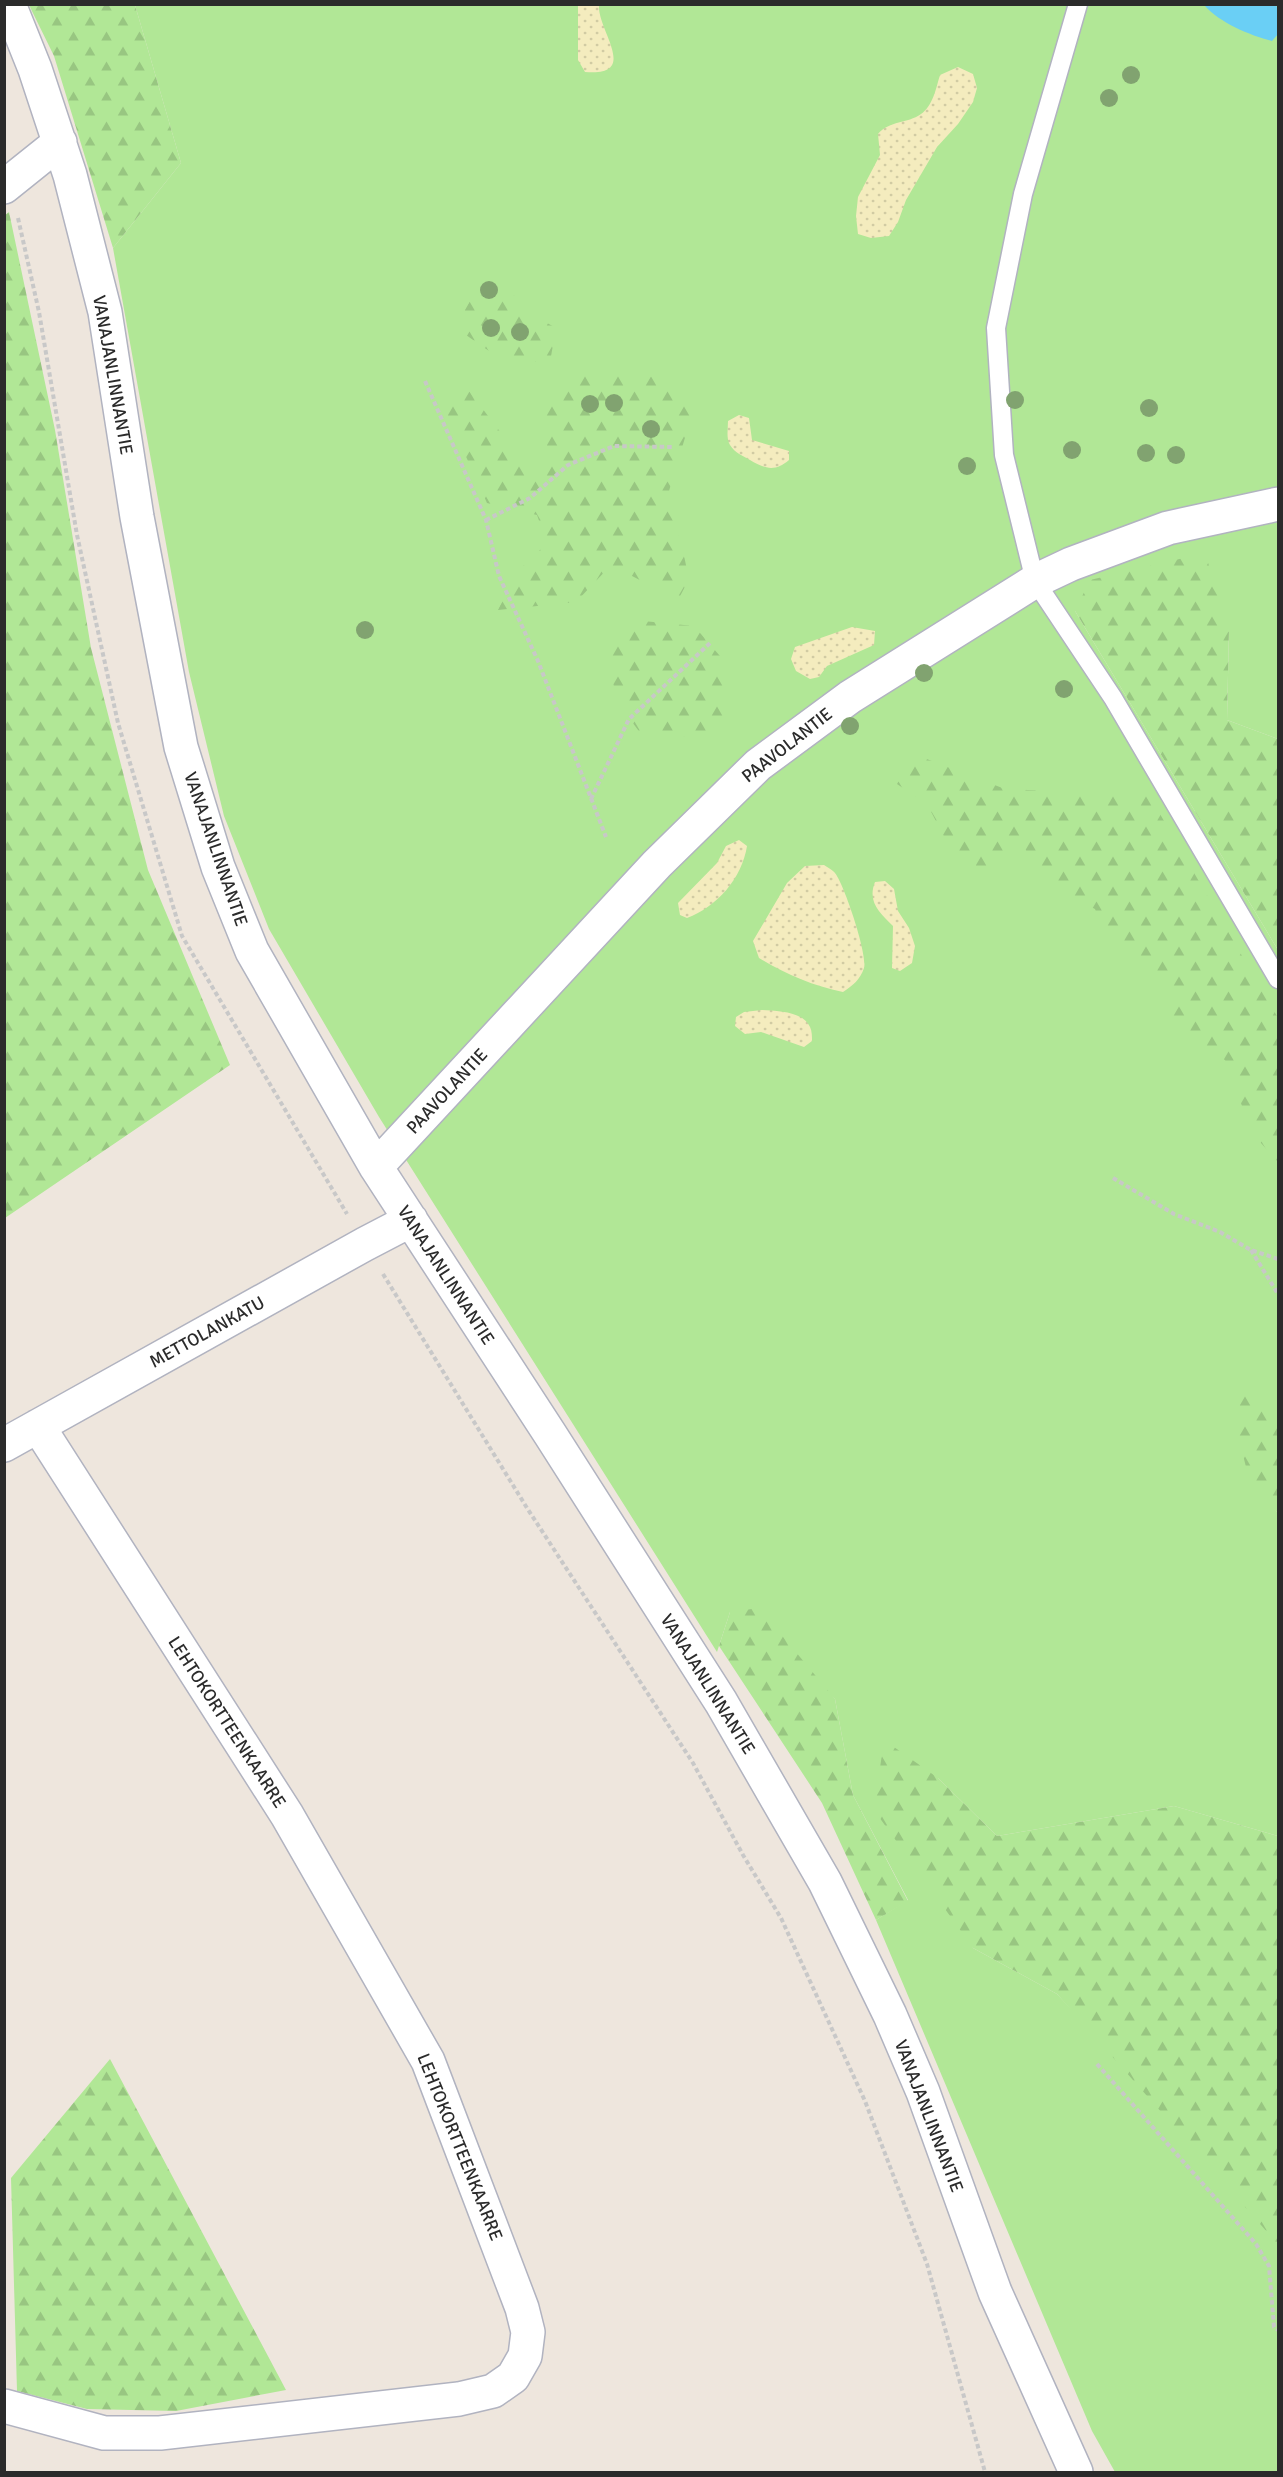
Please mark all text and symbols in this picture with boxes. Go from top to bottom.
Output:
street label: VANAJANLINNANTIE [88,294,138,456]
street label: PAAVOLANTIE [737,703,837,787]
street label: VANAJANLINNANTIE [179,769,253,929]
street label: PAAVOLANTIE [402,1044,492,1138]
street label: VANAJANLINNANTIE [393,1201,499,1349]
street label: METTOLANKATU [146,1291,268,1373]
street label: VANAJANLINNANTIE [656,1610,760,1758]
street label: LEHTOKORTTEENKAARRE [163,1632,291,1812]
street label: VANAJANLINNANTIE [890,2037,968,2195]
street label: LEHTOKORTTEENKAARRE [412,2050,508,2244]

